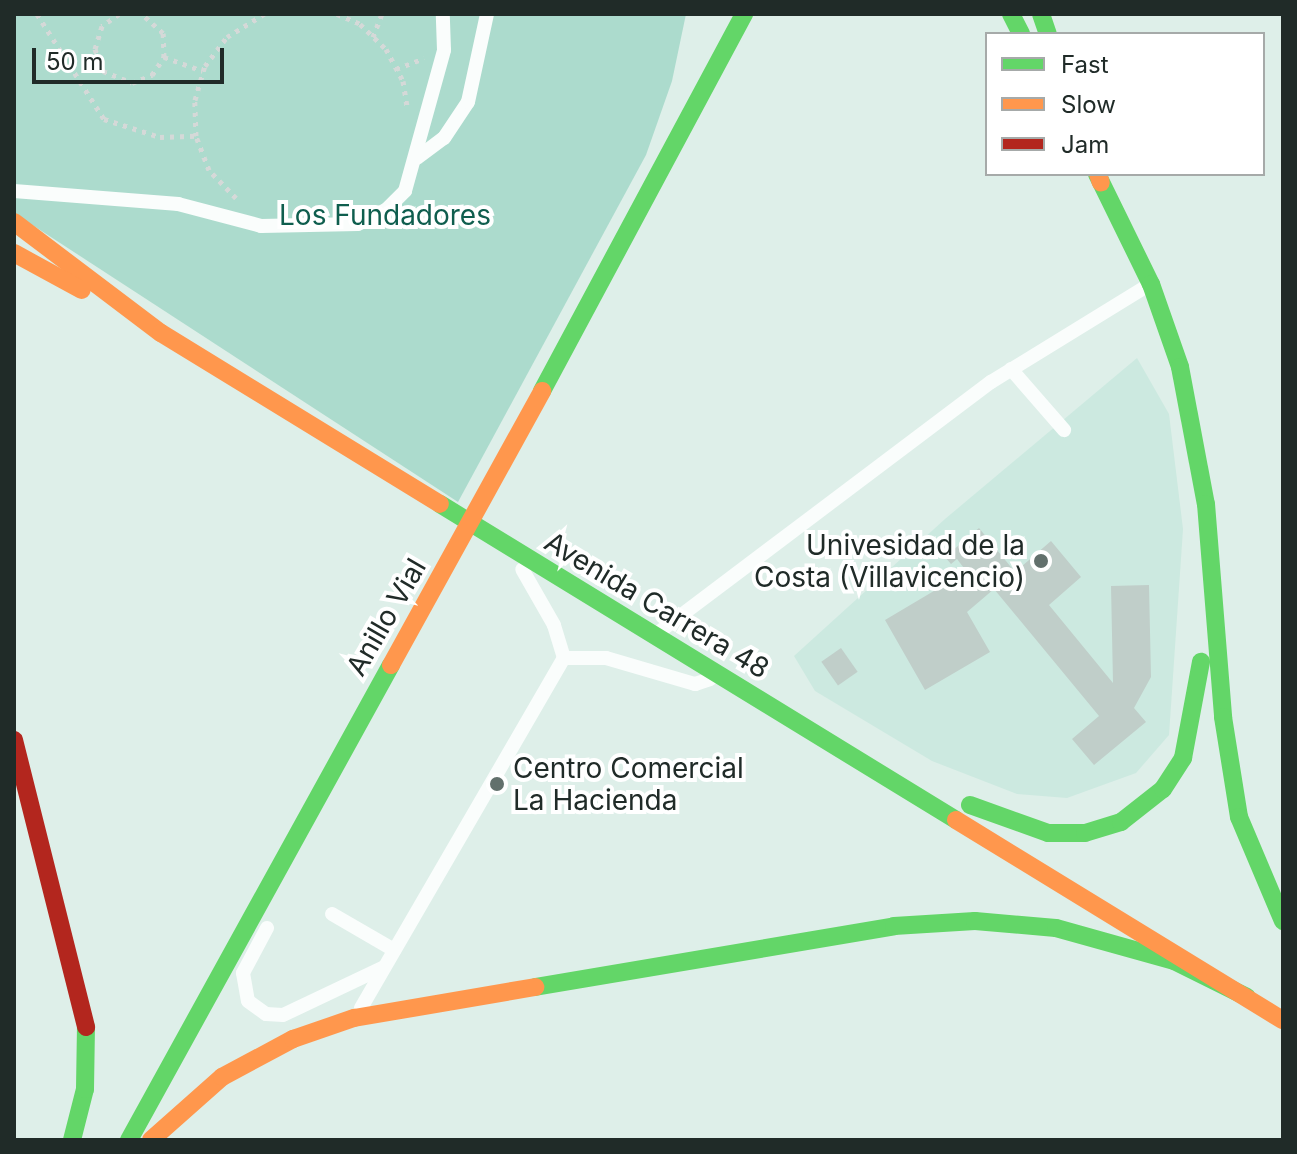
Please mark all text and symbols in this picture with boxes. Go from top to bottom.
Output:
scale bar [36,32,228,82]
legend [985,32,1265,176]
text: 50 m [46,47,104,76]
text: Fast [1061,50,1109,79]
text: Slow [1061,90,1116,119]
text: Jam [1061,130,1109,159]
park label: Los Fundadores [279,198,491,232]
street label: Avenida Carrera 48 [539,525,775,685]
place label: Univesidad de la Costa (Villavicencio) [754,528,1025,594]
marker: Univesidad de la Costa (Villavicencio) [1032,552,1050,570]
street label: Anillo Vial [339,553,433,681]
place label: Centro Comercial La Hacienda [513,751,744,817]
marker: Centro Comercial La Hacienda [488,775,506,793]

